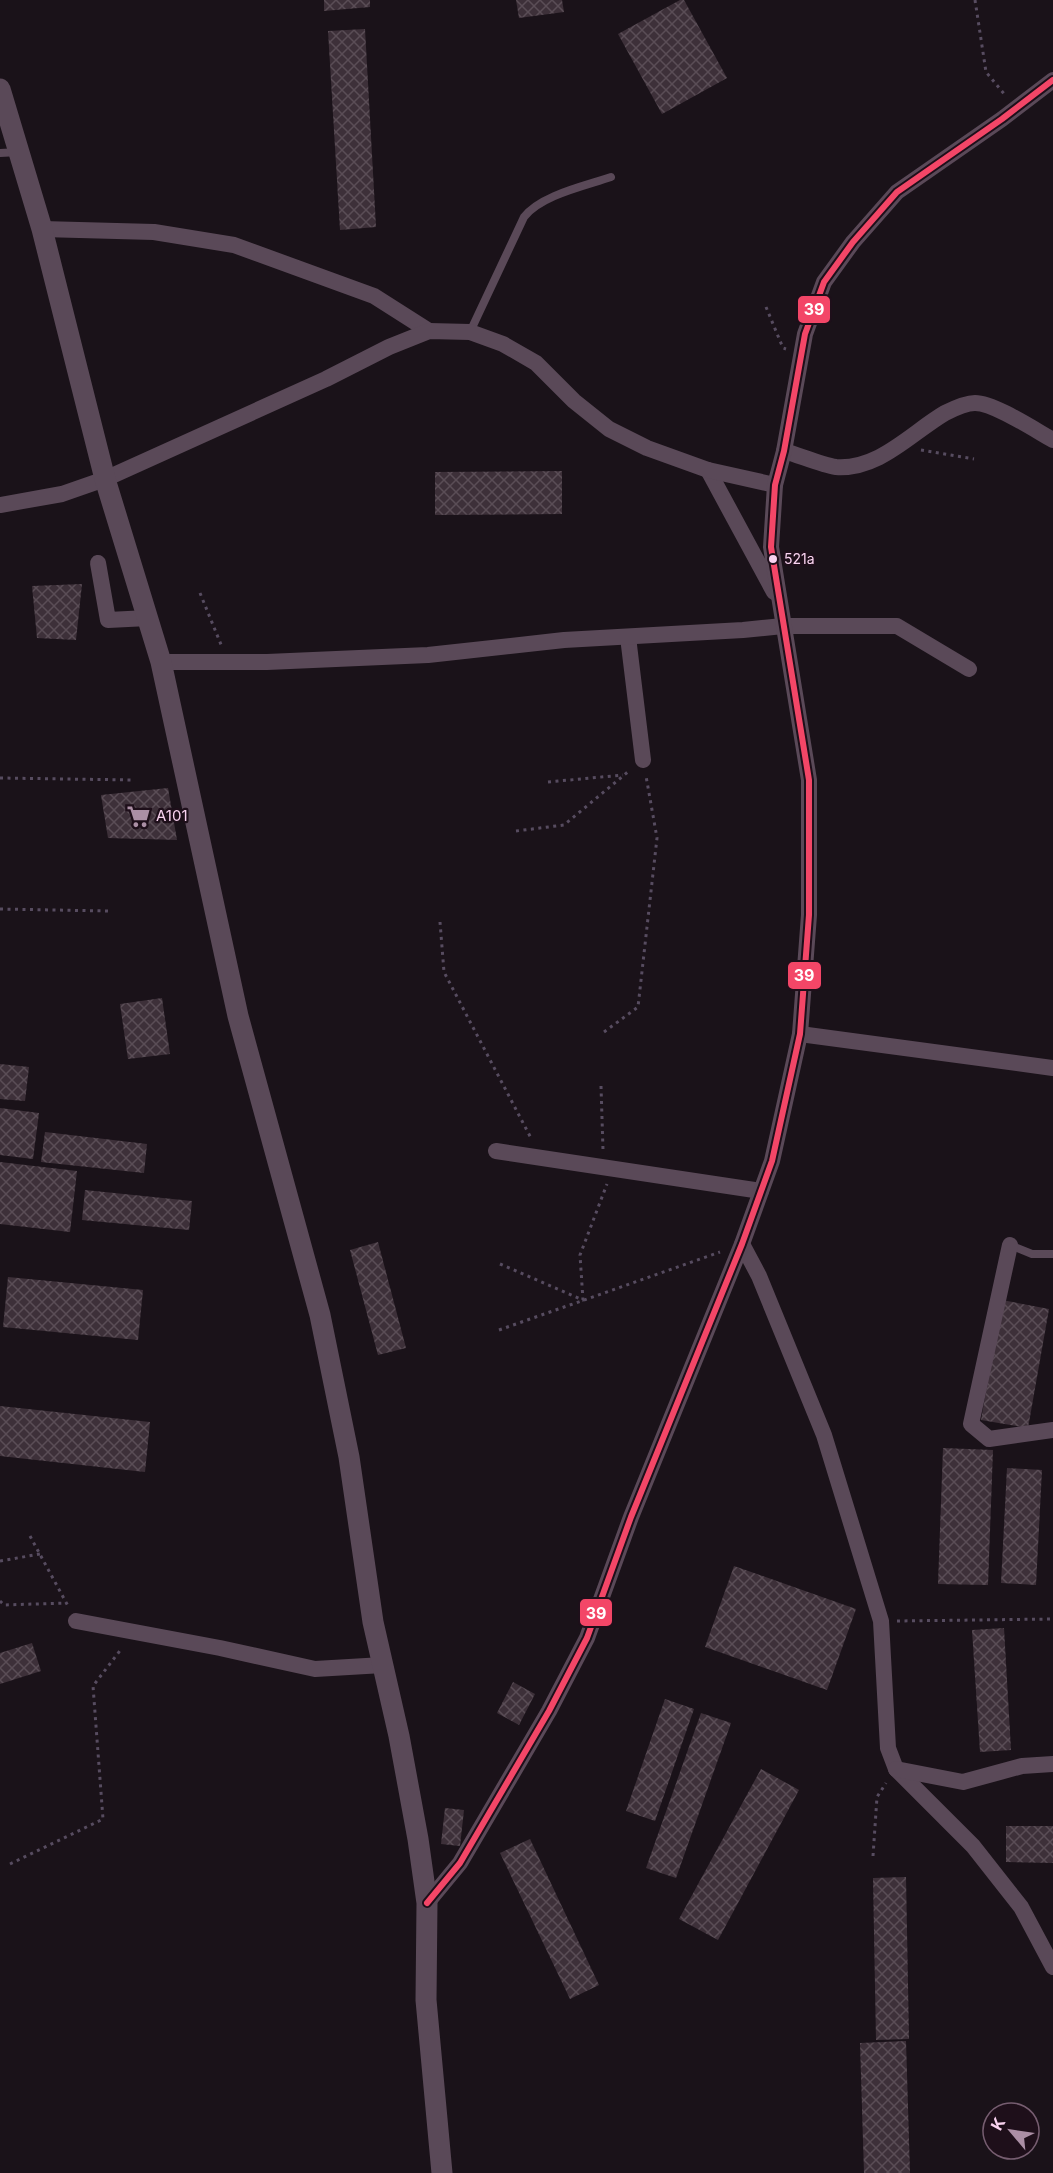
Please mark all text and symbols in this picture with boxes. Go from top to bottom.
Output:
line badge: 39 [797,295,831,324]
text: 39 [804,299,824,319]
place label: 521a [784,550,815,567]
marker: 521a [767,553,779,565]
supermarket icon: A101 [125,803,151,829]
place label: A101 [156,806,188,825]
line badge: 39 [787,961,822,990]
text: 39 [794,965,814,985]
line badge: 39 [579,1598,613,1627]
text: 39 [586,1603,606,1623]
north arrow [981,2101,1041,2161]
text: K [986,2113,1010,2134]

